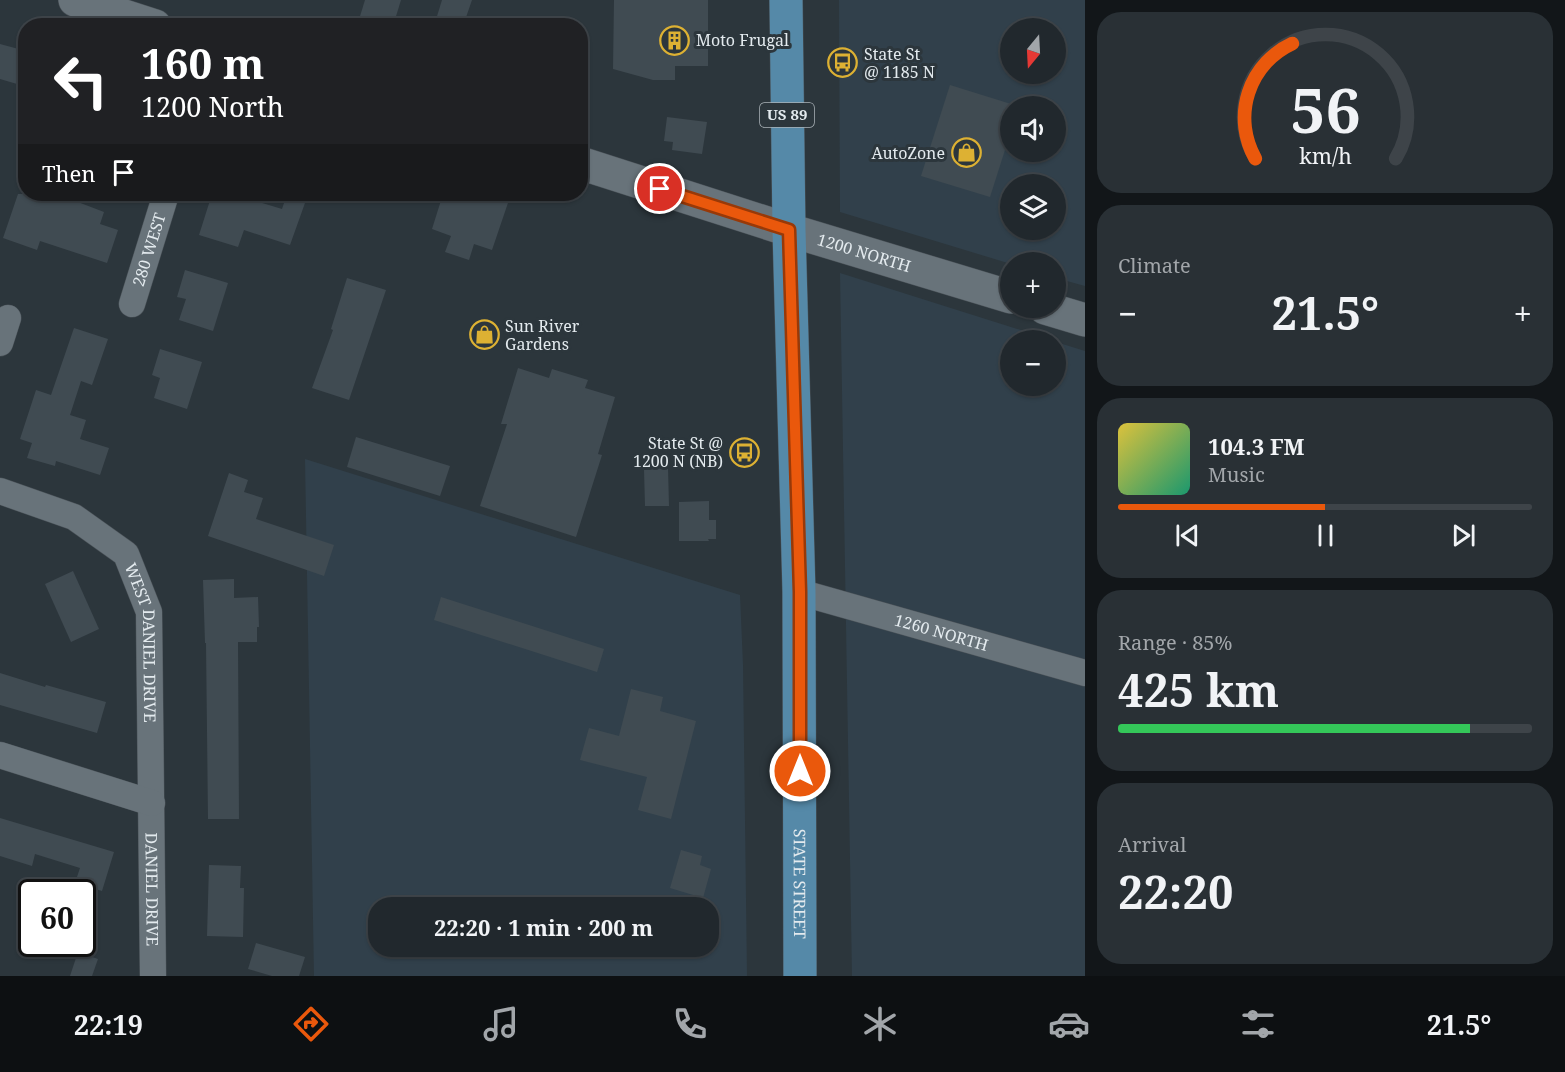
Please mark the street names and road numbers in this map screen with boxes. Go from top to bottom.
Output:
road number: US 89 [760,103,814,127]
street label: 280 WEST [127,210,171,289]
street label: 1200 NORTH [815,228,914,277]
street label: WEST DANIEL DRIVE [120,560,161,723]
street label: 1260 NORTH [892,609,991,656]
street label: STATE STREET [789,829,811,939]
street label: DANIEL DRIVE [140,832,164,946]

